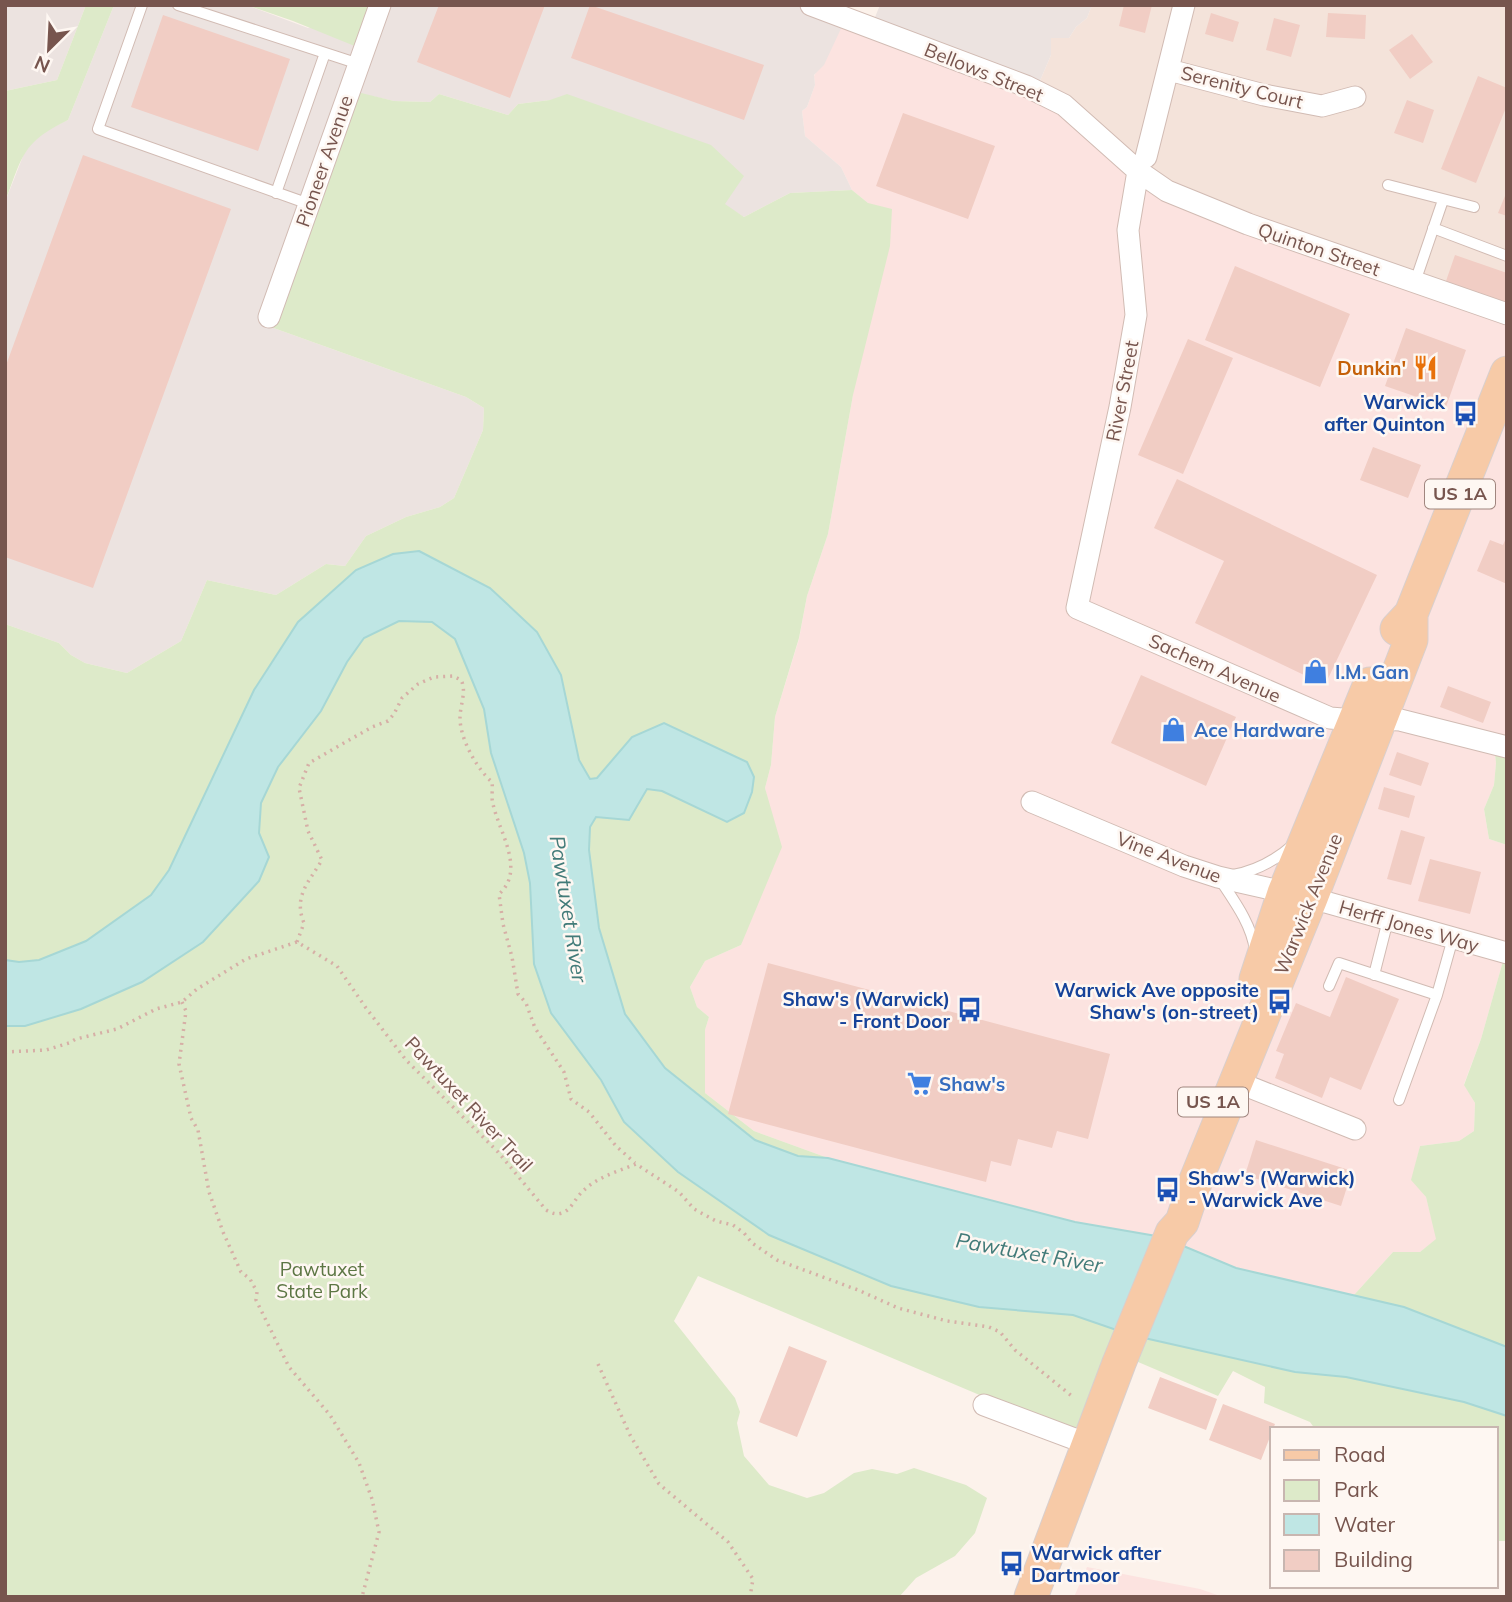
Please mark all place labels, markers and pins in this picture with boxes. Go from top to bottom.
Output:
restaurant icon: Dunkin' [1412,354,1440,382]
place label: Dunkin' [1337,356,1406,380]
place label: Warwick after Quinton [1324,390,1446,436]
bus stop icon: Warwick after Quinton [1451,399,1479,427]
shop icon: I.M. Gan [1301,658,1329,686]
place label: I.M. Gan [1335,660,1409,684]
shop icon: Ace Hardware [1160,716,1188,744]
place label: Ace Hardware [1194,718,1325,742]
place label: Warwick Ave opposite Shaw's (on-street) [1054,978,1259,1024]
place label: Shaw's (Warwick) - Front Door [783,987,951,1033]
bus stop icon: Warwick Ave opposite Shaw's (on-street) [1265,987,1293,1015]
bus stop icon: Shaw's (Warwick) - Front Door [956,996,984,1024]
supermarket icon: Shaw's [905,1070,933,1098]
place label: Shaw's [939,1072,1005,1096]
place label: Shaw's (Warwick) - Warwick Ave [1188,1166,1355,1212]
bus stop icon: Shaw's (Warwick) - Warwick Ave [1154,1175,1182,1203]
place label: Warwick after Dartmoor [1031,1541,1162,1587]
bus stop icon: Warwick after Dartmoor [997,1550,1025,1578]

